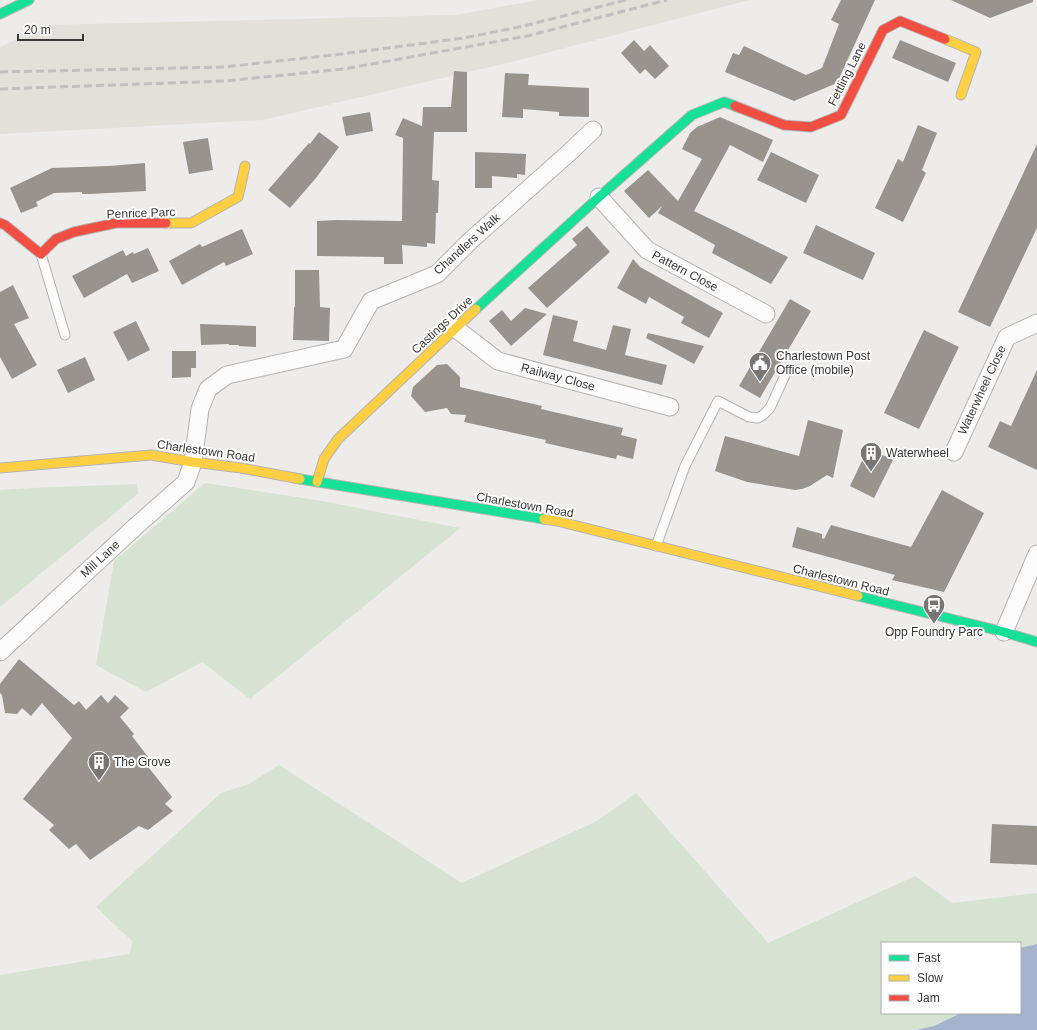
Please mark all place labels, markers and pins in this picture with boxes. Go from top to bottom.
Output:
place label: Charlestown Post Office (mobile) [776,349,871,377]
public building icon: Charlestown Post Office (mobile) [747,350,773,383]
building icon: Waterwheel [858,440,884,473]
place label: Waterwheel [886,446,949,460]
bus stop icon: Opp Foundry Parc [921,592,947,625]
place label: Opp Foundry Parc [885,625,983,639]
building icon: The Grove [86,749,112,782]
place label: The Grove [114,755,171,769]

